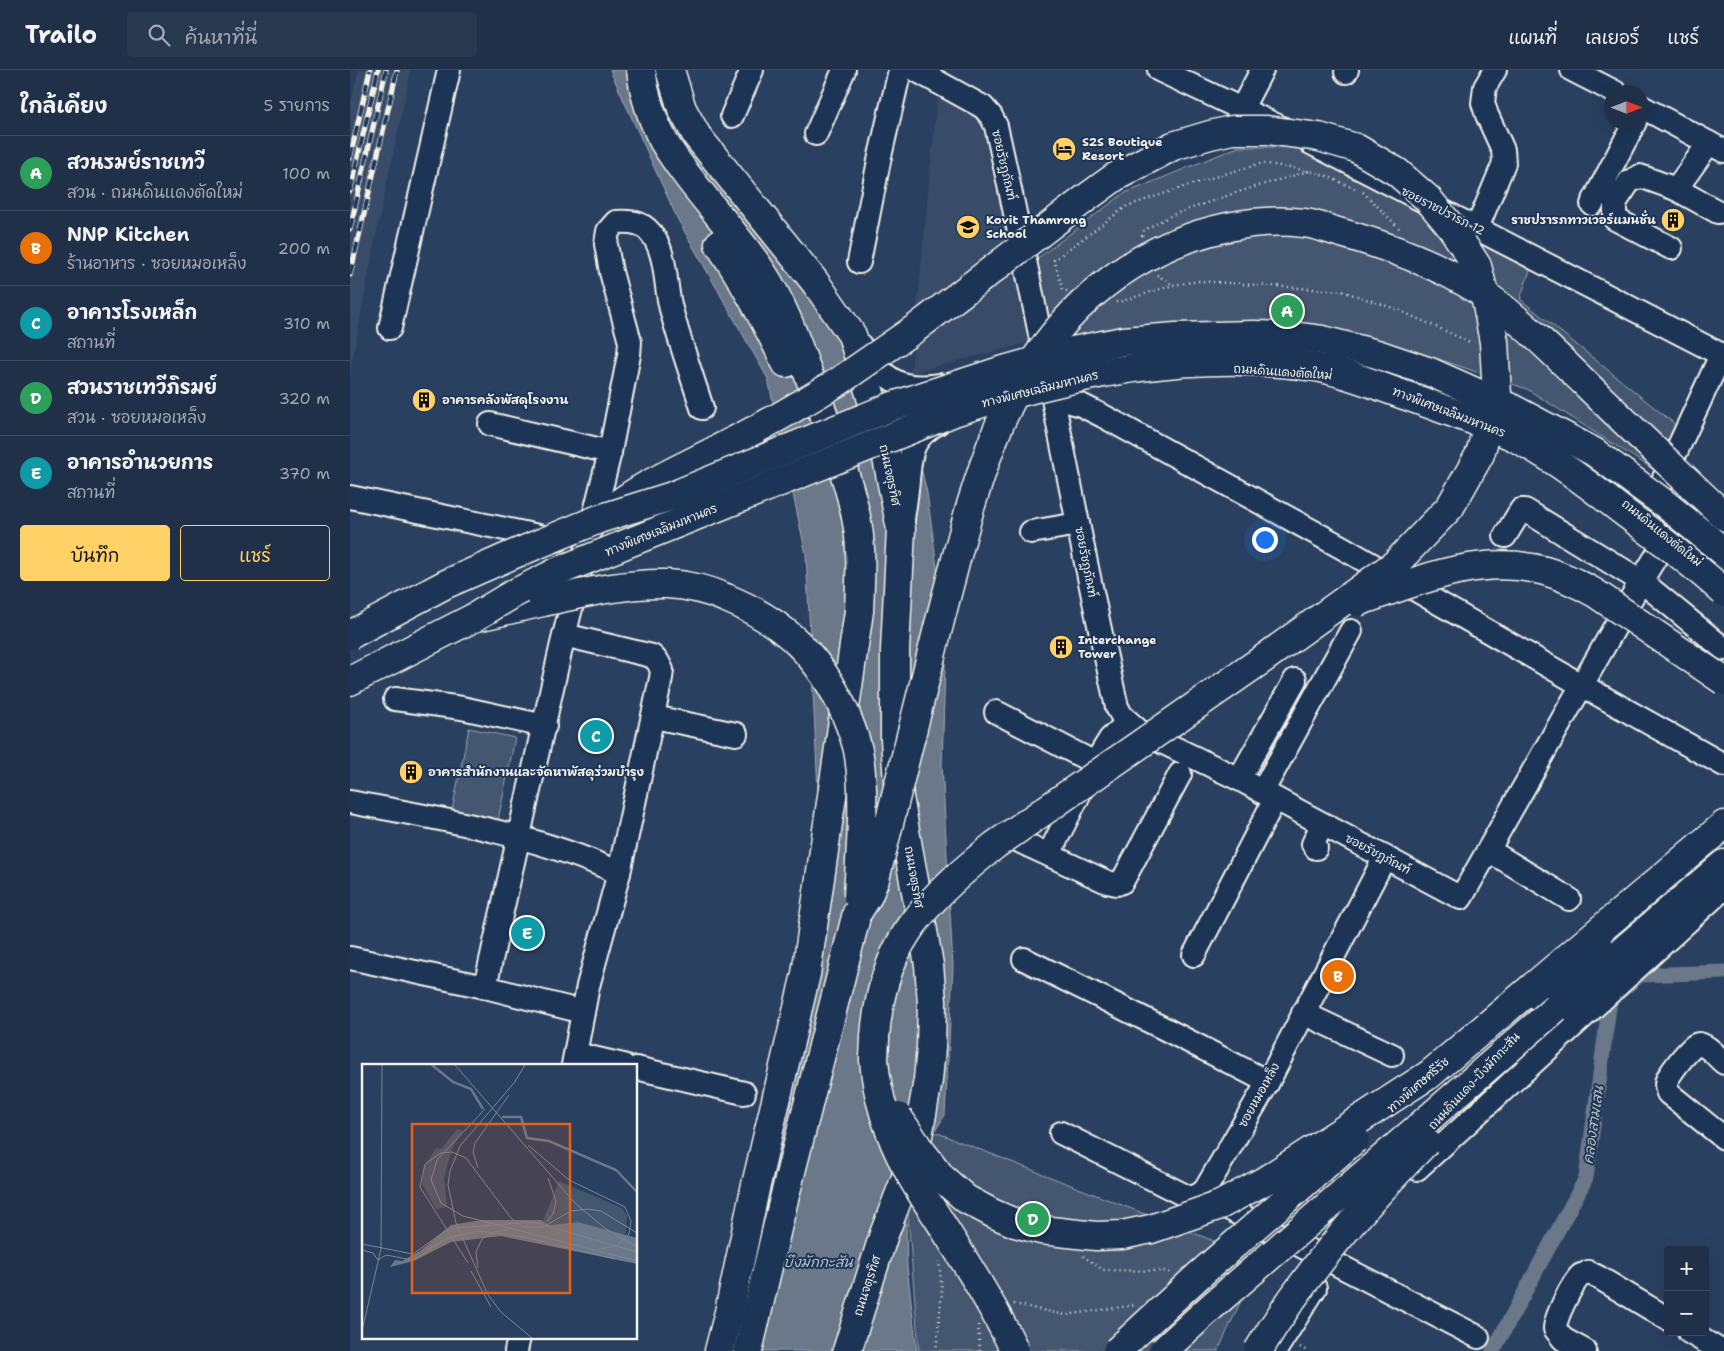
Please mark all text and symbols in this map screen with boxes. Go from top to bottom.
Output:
search box [127,12,477,57]
text: Trailo [25,19,97,51]
icon: search [145,21,173,49]
text: ค้นหาที่นี่ [185,25,257,50]
text: แผนที่ [1509,26,1557,50]
text: เลเยอร์ [1585,26,1639,50]
text: แชร์ [1667,26,1699,50]
north arrow [1604,85,1649,130]
text: ใกล้เคียง [20,92,107,120]
text: 5 รายการ [263,95,330,116]
street label: ซอยรัชฎภัณฑ์ [988,128,1020,202]
place label: S2S Boutique Resort [1082,134,1162,164]
hotel icon: S2S Boutique Resort [1051,136,1077,162]
text: สวนรมย์ราชเทวี [67,150,205,175]
text: A [30,163,42,184]
text: 100 m [282,163,330,184]
text: สวน · ถนนดินแดงตัดใหม่ [67,182,243,203]
street label: ซอยราชปรารภ 12 [1399,183,1487,239]
building icon: ราชปรารภทาวเวอร์แมนชั่น [1660,207,1686,233]
place label: ราชปรารภทาวเวอร์แมนชั่น [1511,210,1656,228]
place label: Kovit Thamrong School [986,212,1086,242]
school or university icon: Kovit Thamrong School [955,214,981,240]
text: NNP Kitchen [67,222,189,247]
text: B [31,238,41,259]
text: 200 m [278,238,330,259]
text: ร้านอาหาร · ซอยหมอเหล็ง [67,253,246,274]
pin: A [1271,292,1303,330]
text: อาคารโรงเหล็ก [67,300,197,325]
text: C [31,313,41,334]
text: 310 m [283,313,330,334]
text: สถานที่ [67,332,115,353]
street label: ถนนดินแดงตัดใหม่ [1233,361,1333,383]
street label: ทางพิเศษเฉลิมมหานคร [980,367,1100,411]
text: สวนราชเทวีภิรมย์ [67,375,217,400]
street label: ทางพิเศษเฉลิมมหานคร [1390,383,1508,441]
building icon: อาคารคลังพัสดุโรงงาน [411,387,437,413]
text: D [30,388,42,409]
text: 320 m [279,388,330,409]
place label: อาคารคลังพัสดุโรงงาน [442,392,568,409]
text: สวน · ซอยหมอเหล็ง [67,407,206,428]
street label: ถนนจตุรทิศ [875,443,904,508]
text: อาคารอำนวยการ [67,450,213,475]
text: E [31,463,41,484]
text: 370 m [279,463,330,484]
text: สถานที่ [67,482,115,503]
street label: ถนนดินแดงตัดใหม่ [1618,496,1706,570]
street label: ทางพิเศษเฉลิมมหานคร [602,500,720,560]
button: บันทึก [20,525,170,581]
button: แชร์ [180,525,330,581]
street label: ซอยรัชฎภัณฑ์ [1071,525,1101,599]
your location [1252,527,1278,553]
place label: Interchange Tower [1078,632,1156,662]
building icon: Interchange Tower [1048,634,1074,660]
pin: C [580,717,612,755]
building icon: อาคารสำนักงานและจัดหาพัสดุร่วมบำรุง [398,759,424,785]
place label: อาคารสำนักงานและจัดหาพัสดุร่วมบำรุง [428,764,645,781]
street label: ซอยรัชฎภัณฑ์ [1342,830,1414,878]
street label: ถนนจตุรทิศ [900,845,927,910]
pin: E [511,914,543,952]
pin: B [1322,957,1354,995]
street label: ถนนดินแดง-บึงมักกะสัน [1425,1029,1523,1133]
street label: ทางพิเศษศรีรัช [1384,1054,1452,1116]
street label: ซอยหมอเหล็ง [1235,1060,1283,1130]
inset map [362,1064,638,1338]
water label: คลองสามเสน [1579,1084,1607,1165]
pin: D [1017,1200,1049,1238]
map controls [1664,1246,1709,1336]
button: + [1664,1246,1709,1291]
water label: บึงมักกะสัน [784,1253,854,1271]
street label: ถนนจตุรทิศ [850,1253,885,1318]
button: − [1664,1291,1709,1336]

